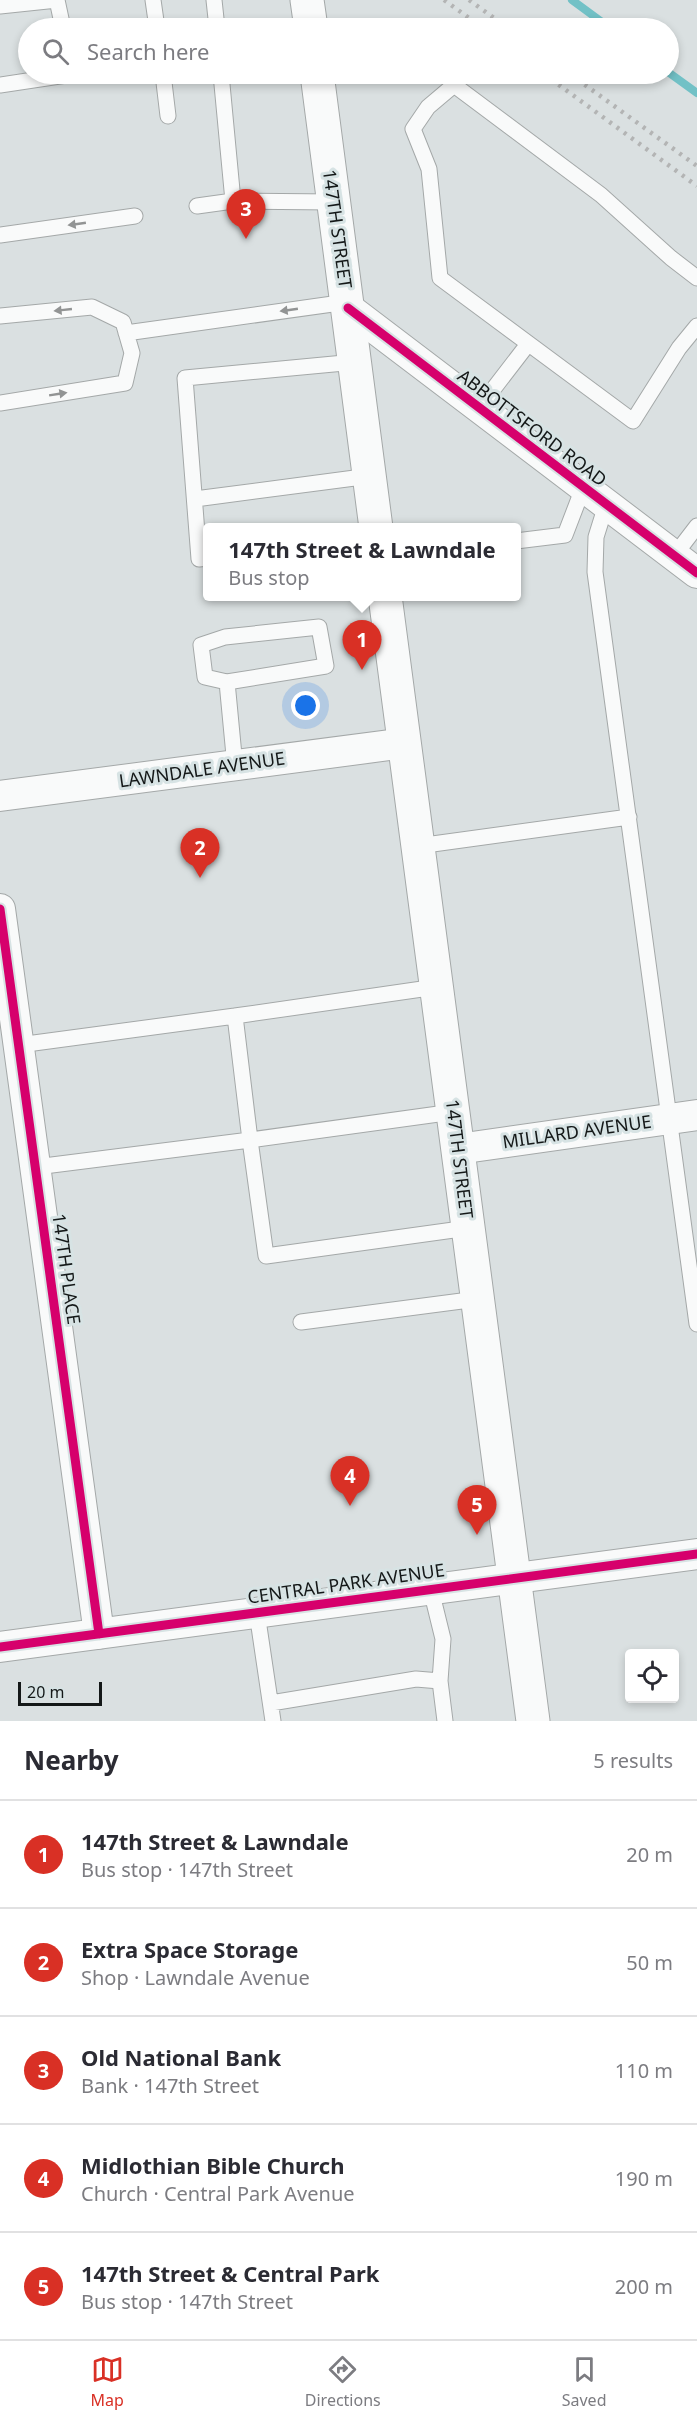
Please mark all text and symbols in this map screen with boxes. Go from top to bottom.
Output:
search box [18,18,679,84]
icon: search [39,35,72,68]
text: Search here [87,36,209,66]
street label: 147TH STREET [318,168,358,290]
pin: 3 [226,190,266,239]
one-way arrow [67,219,86,228]
one-way arrow [53,305,72,315]
one-way arrow [280,306,299,315]
street label: ABBOTTSFORD ROAD [453,363,612,491]
one-way arrow [48,389,67,398]
popup [203,523,521,601]
text: 147th Street & Lawndale [228,534,496,564]
text: Bus stop [228,564,310,591]
pin: 1 [342,620,382,670]
your location [291,691,320,720]
street label: LAWNDALE AVENUE [117,745,286,793]
pin: 2 [180,828,220,878]
street label: 147TH STREET [441,1098,479,1220]
street label: MILLARD AVENUE [501,1109,653,1153]
street label: 147TH PLACE [47,1212,87,1326]
pin: 4 [330,1456,370,1506]
pin: 5 [458,1486,496,1535]
street label: CENTRAL PARK AVENUE [246,1557,446,1609]
map controls [625,1649,679,1703]
button: locate [625,1649,679,1703]
scale bar [18,1679,102,1706]
text: 20 m [27,1681,64,1703]
text: Nearby [24,1742,119,1778]
text: 5 results [593,1747,673,1774]
text: 147th Street & Lawndale [81,1826,349,1856]
text: 1 [38,1841,49,1868]
text: 20 m [626,1841,673,1868]
text: Bus stop · 147th Street [81,1856,293,1883]
text: Extra Space Storage [81,1934,298,1964]
text: 2 [38,1949,49,1976]
text: 50 m [626,1949,673,1976]
text: Shop · Lawndale Avenue [81,1964,310,1991]
text: Old National Bank [81,2042,281,2072]
text: 3 [38,2057,49,2084]
text: 110 m [615,2057,673,2084]
text: Bank · 147th Street [81,2072,259,2099]
text: Midlothian Bible Church [81,2150,344,2180]
text: 4 [38,2165,49,2192]
text: 190 m [615,2165,673,2192]
text: Church · Central Park Avenue [81,2180,355,2207]
text: 147th Street & Central Park [81,2258,379,2288]
text: 5 [38,2273,49,2300]
text: 200 m [615,2273,673,2300]
text: Bus stop · 147th Street [81,2288,293,2315]
tab: Map [90,2353,124,2411]
tab: Directions [305,2353,381,2411]
tab: Saved [562,2353,606,2411]

